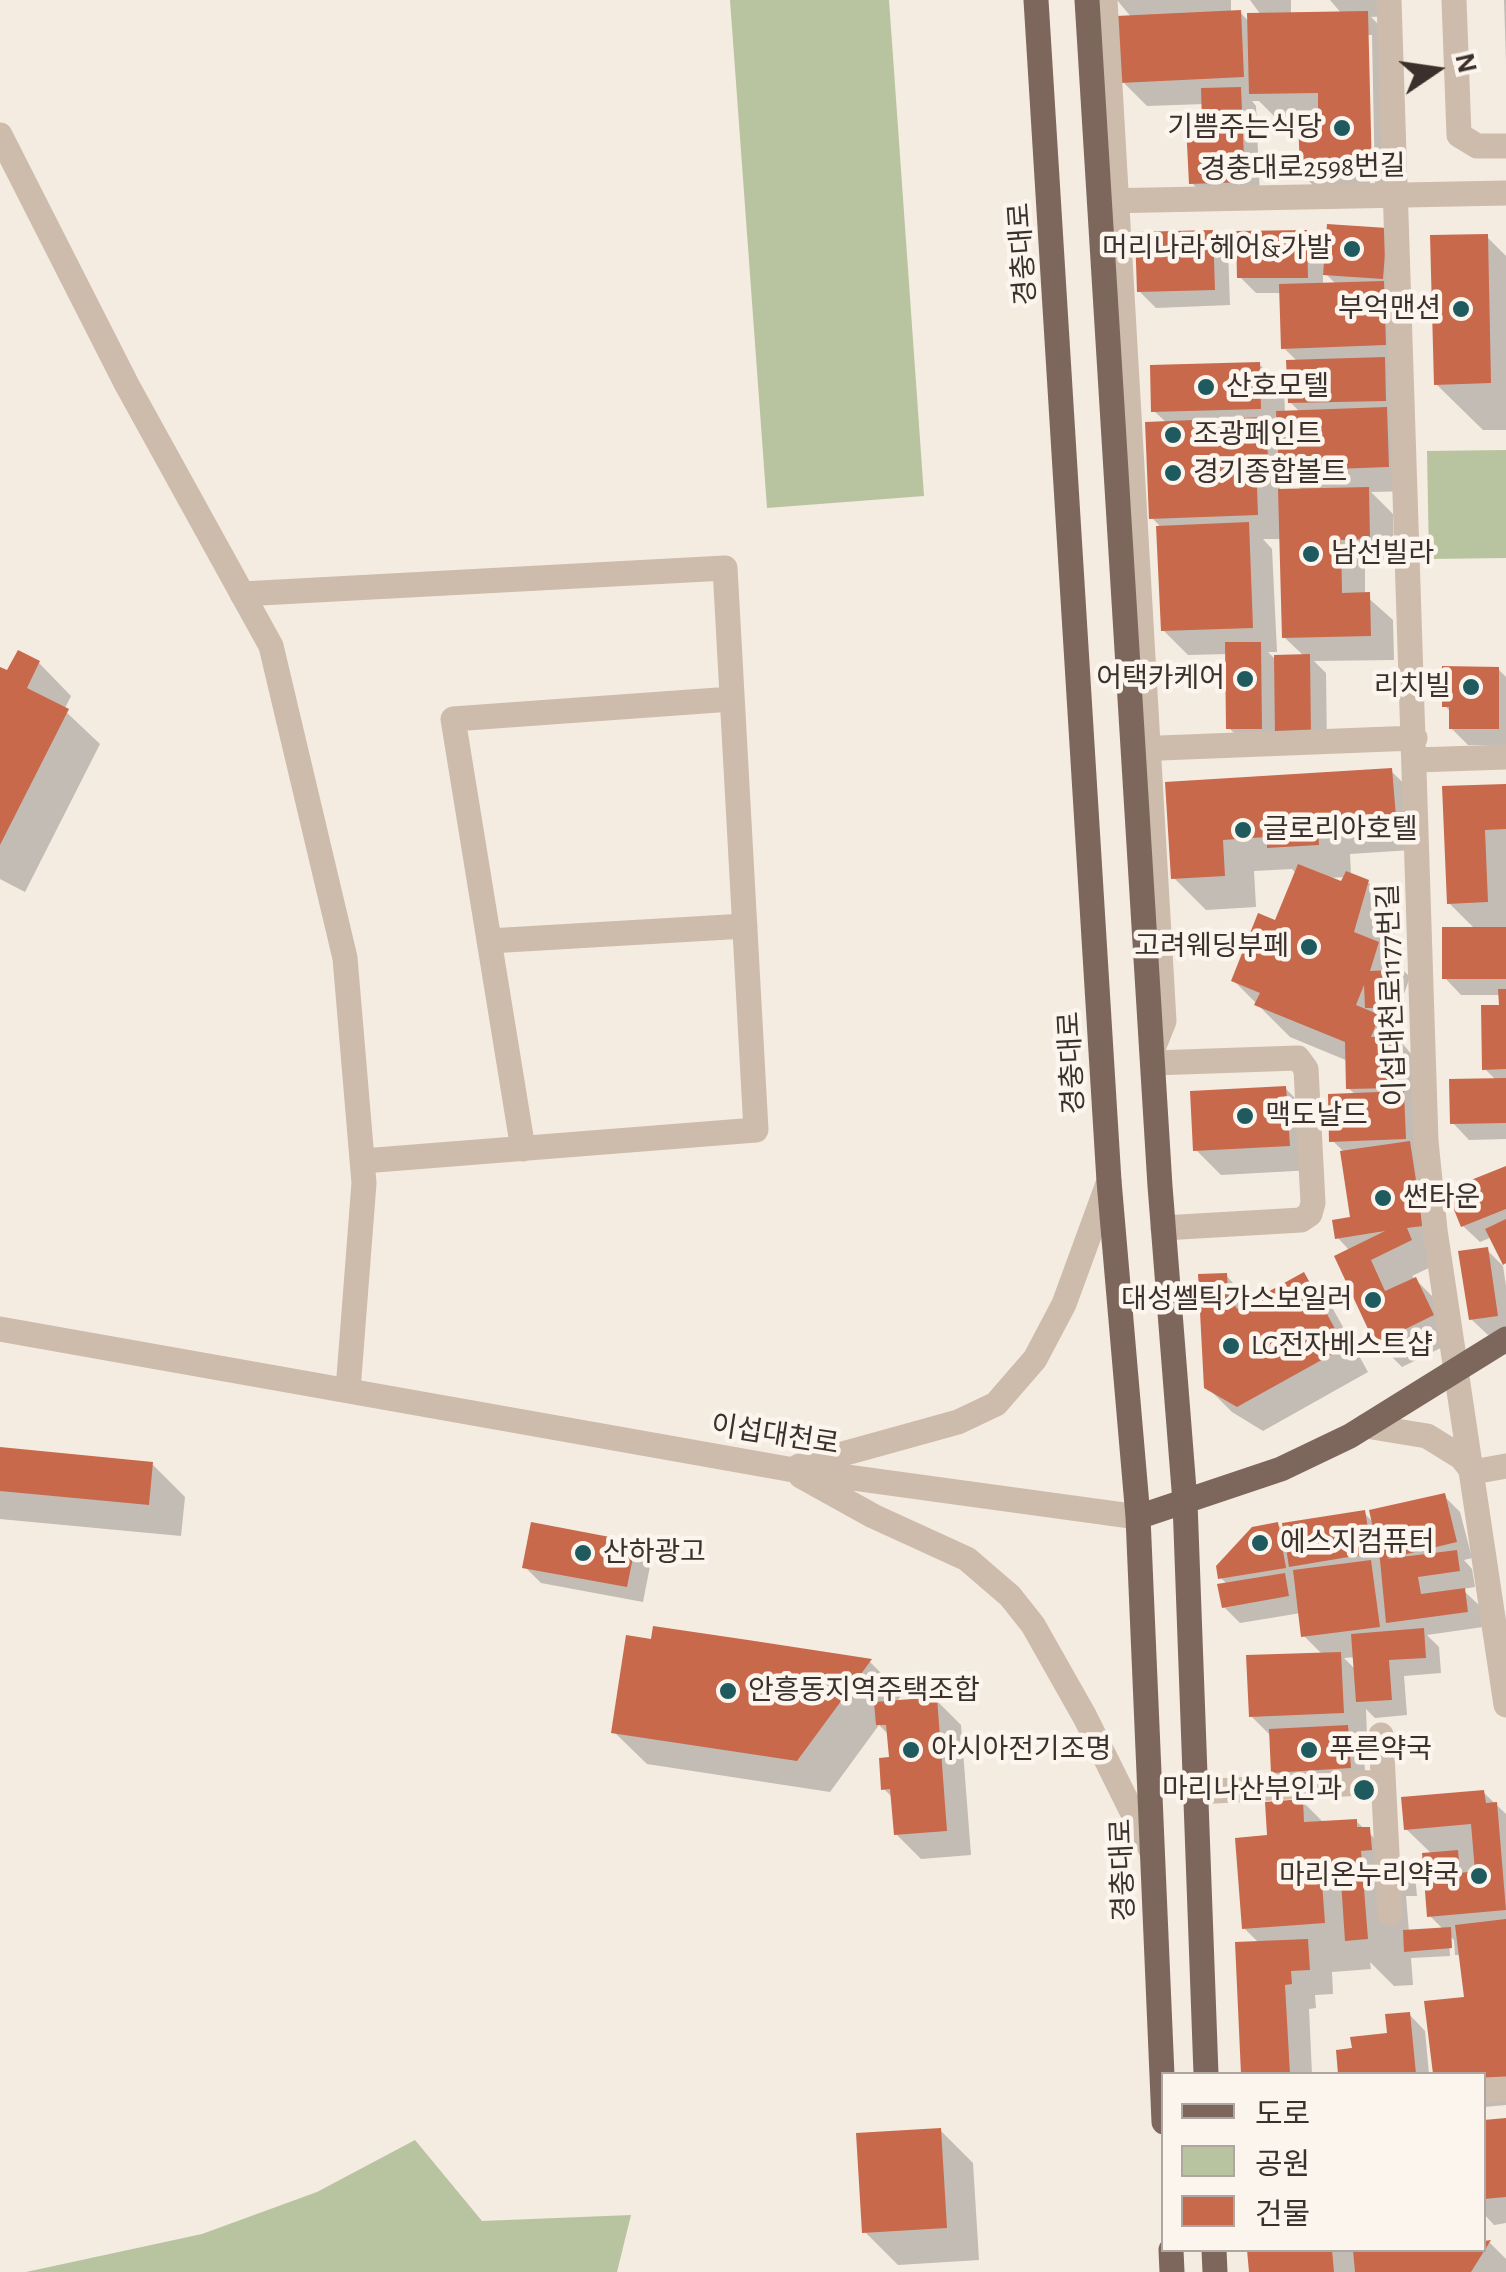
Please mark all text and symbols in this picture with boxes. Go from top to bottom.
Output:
north arrow [1386,20,1486,120]
text: N [1449,51,1481,76]
place label: 기쁨주는식당 [1167,111,1322,145]
marker: 기쁨주는식당 [1331,117,1353,139]
street label: 경충대로2598번길 [1200,149,1406,187]
street label: 경충대로 [1003,201,1043,307]
place label: 머리나라 헤어&가발 [1102,232,1332,266]
marker: 머리나라 헤어&가발 [1341,238,1363,260]
place label: 부억맨션 [1338,292,1441,326]
marker: 부억맨션 [1450,298,1472,320]
place label: 산호모텔 [1226,370,1329,404]
marker: 산호모텔 [1195,376,1217,398]
place label: 조광페인트 [1193,418,1322,452]
marker: 조광페인트 [1162,424,1184,446]
place label: 경기종합볼트 [1193,456,1348,490]
marker: 경기종합볼트 [1162,462,1184,484]
place label: 남선빌라 [1331,537,1434,571]
marker: 남선빌라 [1300,543,1322,565]
place label: 어택카케어 [1096,662,1225,696]
marker: 어택카케어 [1234,668,1256,690]
place label: 리치빌 [1374,670,1451,704]
marker: 리치빌 [1460,676,1482,698]
place label: 글로리아호텔 [1263,813,1418,847]
marker: 글로리아호텔 [1232,819,1254,841]
street label: 이섭대천로1177번길 [1371,883,1413,1107]
place label: 고려웨딩부페 [1134,930,1289,964]
marker: 고려웨딩부페 [1298,936,1320,958]
street label: 경충대로 [1053,1011,1091,1115]
place label: 맥도날드 [1265,1099,1368,1133]
marker: 맥도날드 [1234,1105,1256,1127]
place label: 썬타운 [1403,1181,1480,1215]
marker: 썬타운 [1372,1187,1394,1209]
place label: 대성쎌틱가스보일러 [1121,1283,1353,1317]
marker: 대성쎌틱가스보일러 [1362,1289,1384,1311]
place label: LG전자베스트샵 [1251,1329,1433,1363]
marker: LG전자베스트샵 [1220,1335,1242,1357]
street label: 이섭대천로 [709,1408,841,1462]
place label: 에스지컴퓨터 [1280,1526,1435,1560]
marker: 에스지컴퓨터 [1249,1532,1271,1554]
place label: 산하광고 [603,1536,706,1570]
marker: 산하광고 [572,1542,594,1564]
place label: 안흥동지역주택조합 [748,1674,980,1708]
marker: 안흥동지역주택조합 [717,1680,739,1702]
place label: 아시아전기조명 [931,1733,1111,1767]
place label: 푸른약국 [1329,1733,1432,1767]
marker: 아시아전기조명 [900,1739,922,1761]
marker: 푸른약국 [1298,1739,1320,1761]
place label: 마리나산부인과 [1162,1773,1342,1807]
marker: 마리나산부인과 [1351,1777,1377,1803]
street label: 경충대로 [1104,1818,1142,1922]
place label: 마리온누리약국 [1279,1859,1459,1893]
marker: 마리온누리약국 [1468,1865,1490,1887]
legend [1161,2072,1486,2252]
text: 도로 [1255,2100,1310,2130]
text: 공원 [1255,2150,1310,2180]
text: 건물 [1255,2200,1310,2230]

